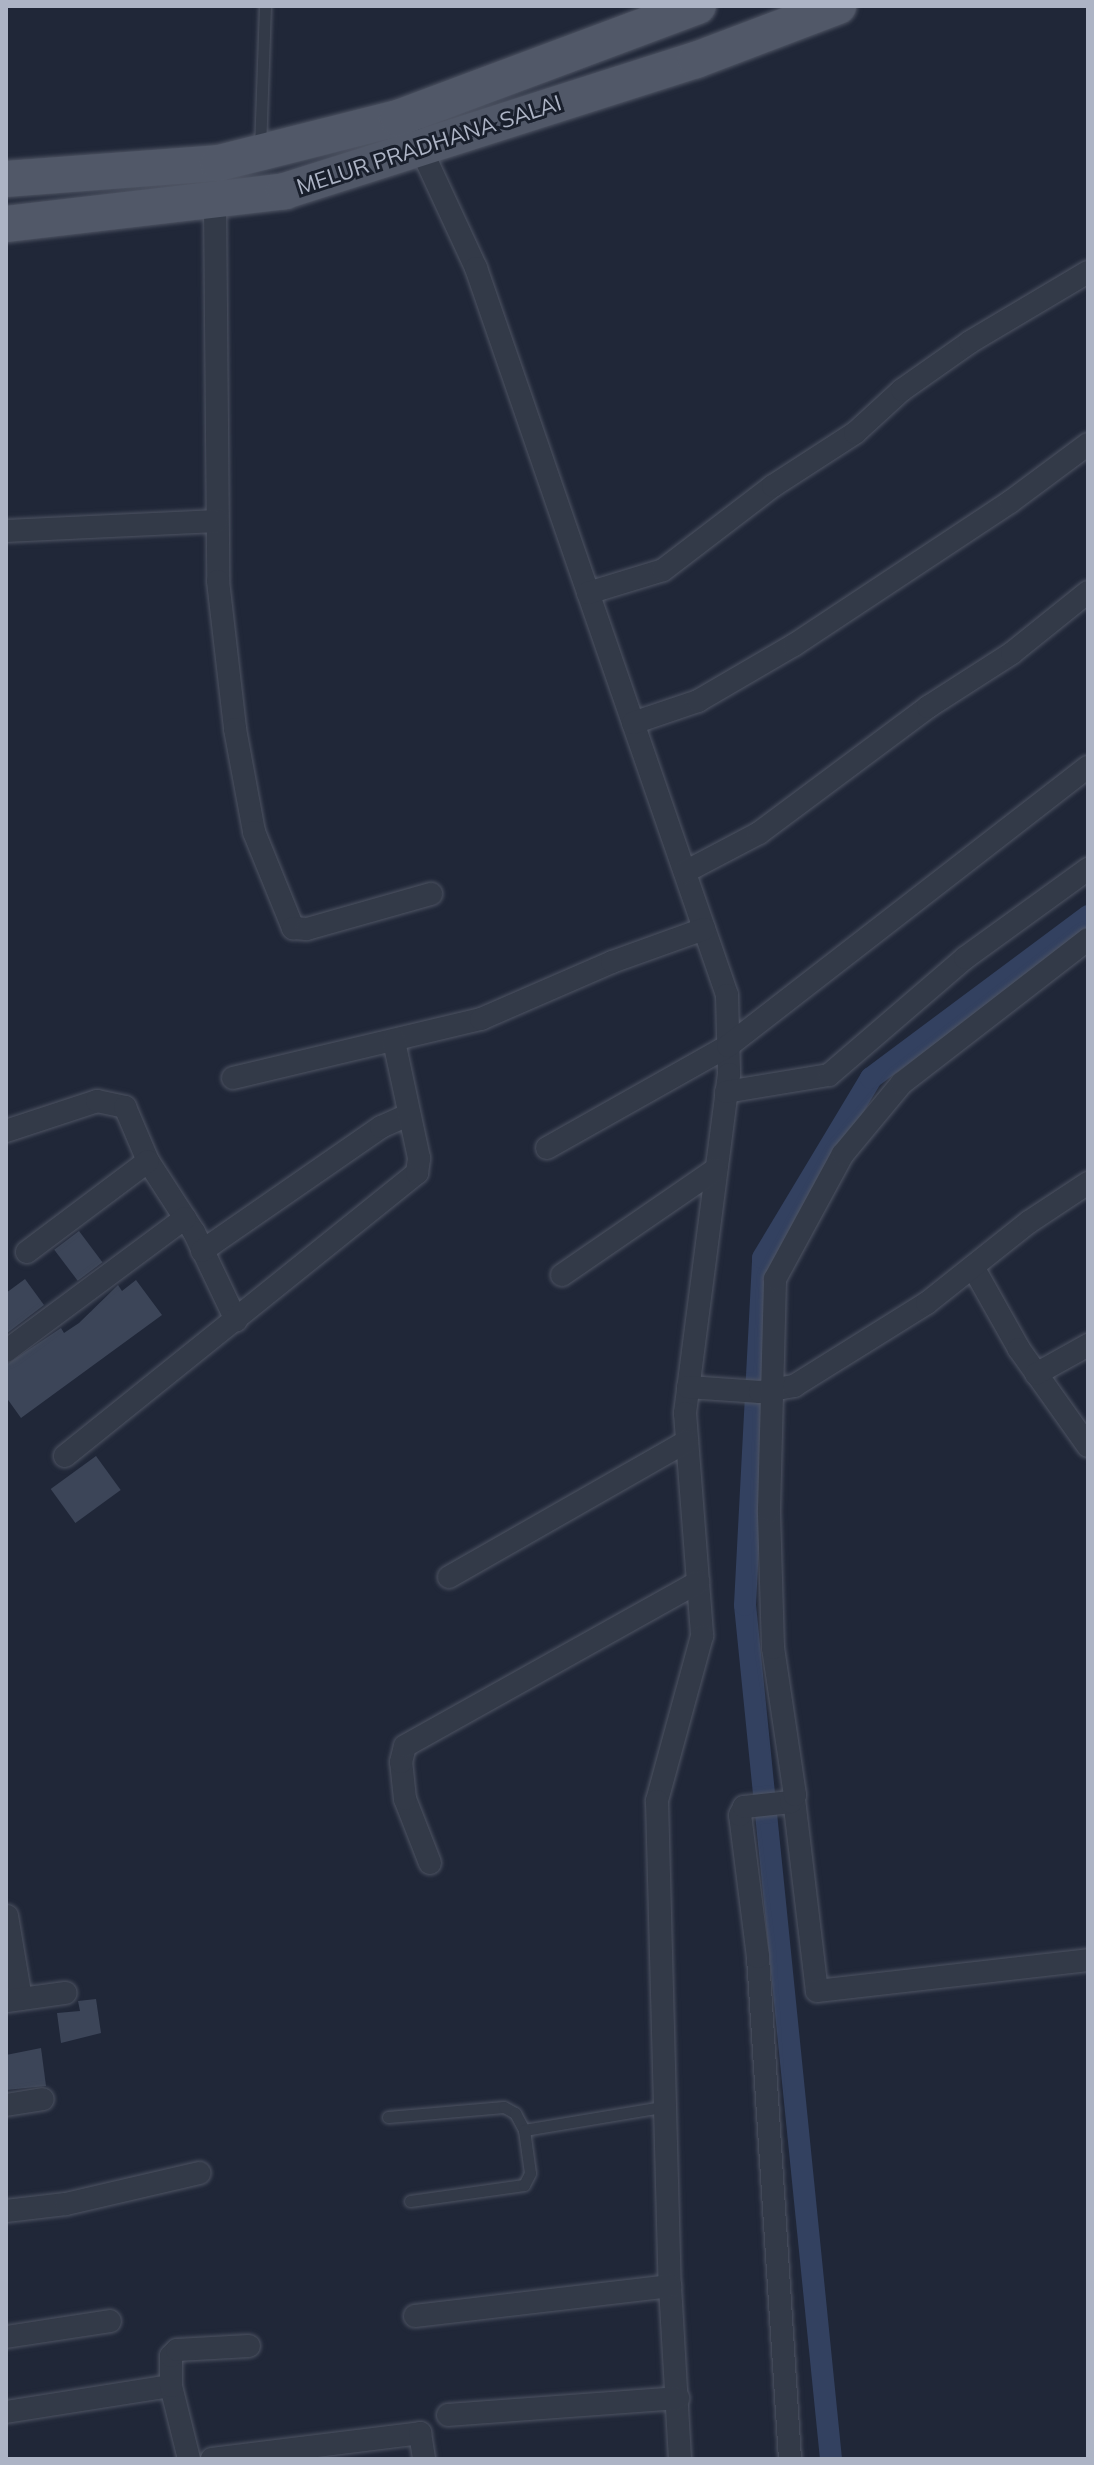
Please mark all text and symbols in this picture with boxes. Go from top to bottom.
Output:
street label: MELUR PRADHANA SALAI [293,90,565,200]

